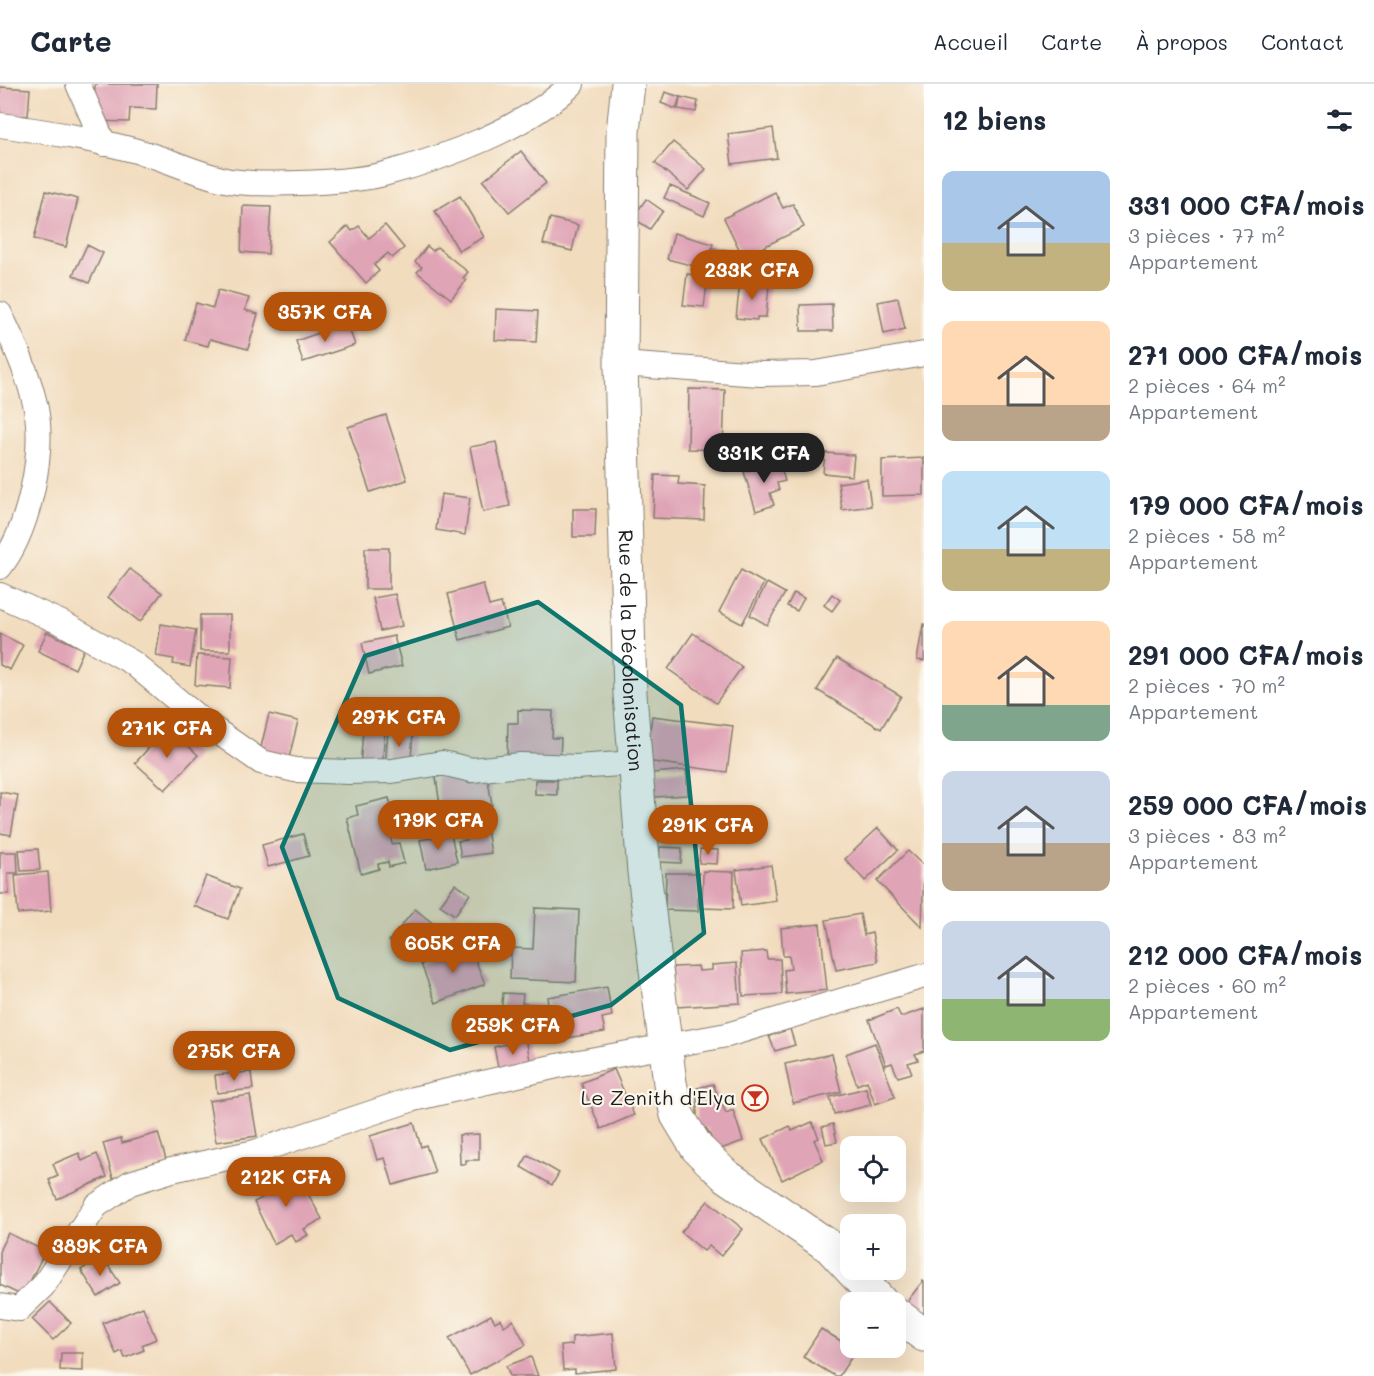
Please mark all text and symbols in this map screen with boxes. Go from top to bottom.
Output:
text: Carte [30,23,112,59]
text: Accueil [933,28,1008,55]
text: Carte [1041,28,1102,55]
text: À propos [1135,28,1228,55]
text: Contact [1261,28,1344,55]
text: 12 biens [942,103,1046,137]
icon: filters [1323,104,1356,137]
text: 331 000 CFA/mois [1128,188,1365,222]
icon: home [990,195,1062,267]
text: 3 pièces · 77 m² [1128,222,1284,248]
text: Appartement [1128,248,1258,274]
pin: 233K CFA [690,250,814,301]
text: 233K CFA [704,256,800,282]
pin: 357K CFA [263,292,387,343]
text: 357K CFA [278,298,372,324]
text: 271 000 CFA/mois [1128,338,1362,372]
icon: home [990,345,1062,417]
text: 2 pièces · 64 m² [1128,372,1285,398]
text: Appartement [1128,398,1258,424]
pin: 331K CFA [702,433,826,484]
text: 331K CFA [718,439,810,465]
text: 179 000 CFA/mois [1128,488,1363,522]
icon: home [990,495,1062,567]
text: 2 pièces · 58 m² [1128,522,1285,548]
street label: Rue de la Décolonisation [614,529,650,772]
text: Appartement [1128,548,1258,574]
text: 291 000 CFA/mois [1128,638,1364,672]
icon: home [990,645,1062,717]
text: 2 pièces · 70 m² [1128,672,1285,698]
pin: 297K CFA [337,697,461,748]
text: Appartement [1128,698,1258,724]
text: 297K CFA [352,703,446,729]
pin: 271K CFA [105,708,229,759]
text: 271K CFA [121,714,213,740]
text: 259 000 CFA/mois [1128,788,1367,822]
icon: home [990,795,1062,867]
pin: 179K CFA [376,800,500,851]
pin: 291K CFA [646,805,770,856]
text: 179K CFA [392,806,484,832]
text: 291K CFA [662,811,754,837]
text: 3 pièces · 83 m² [1128,822,1286,848]
text: Appartement [1128,848,1258,874]
pin: 605K CFA [391,923,515,974]
text: 605K CFA [405,929,501,955]
text: 212 000 CFA/mois [1128,938,1362,972]
icon: home [990,945,1062,1017]
text: 2 pièces · 60 m² [1128,972,1286,998]
text: Appartement [1128,998,1258,1024]
pin: 259K CFA [451,1005,575,1056]
text: 259K CFA [466,1011,560,1037]
pin: 275K CFA [172,1031,296,1082]
text: 275K CFA [187,1037,281,1063]
bar icon: Le Zenith d'Elya [740,1083,770,1113]
place label: Le Zenith d'Elya [581,1084,736,1110]
map controls [840,1136,906,1358]
button: locate [840,1136,906,1202]
pin: 212K CFA [224,1157,348,1208]
text: 212K CFA [240,1163,332,1189]
button: + [840,1214,906,1280]
pin: 389K CFA [38,1226,162,1277]
text: 389K CFA [52,1232,148,1258]
button: − [840,1292,906,1358]

